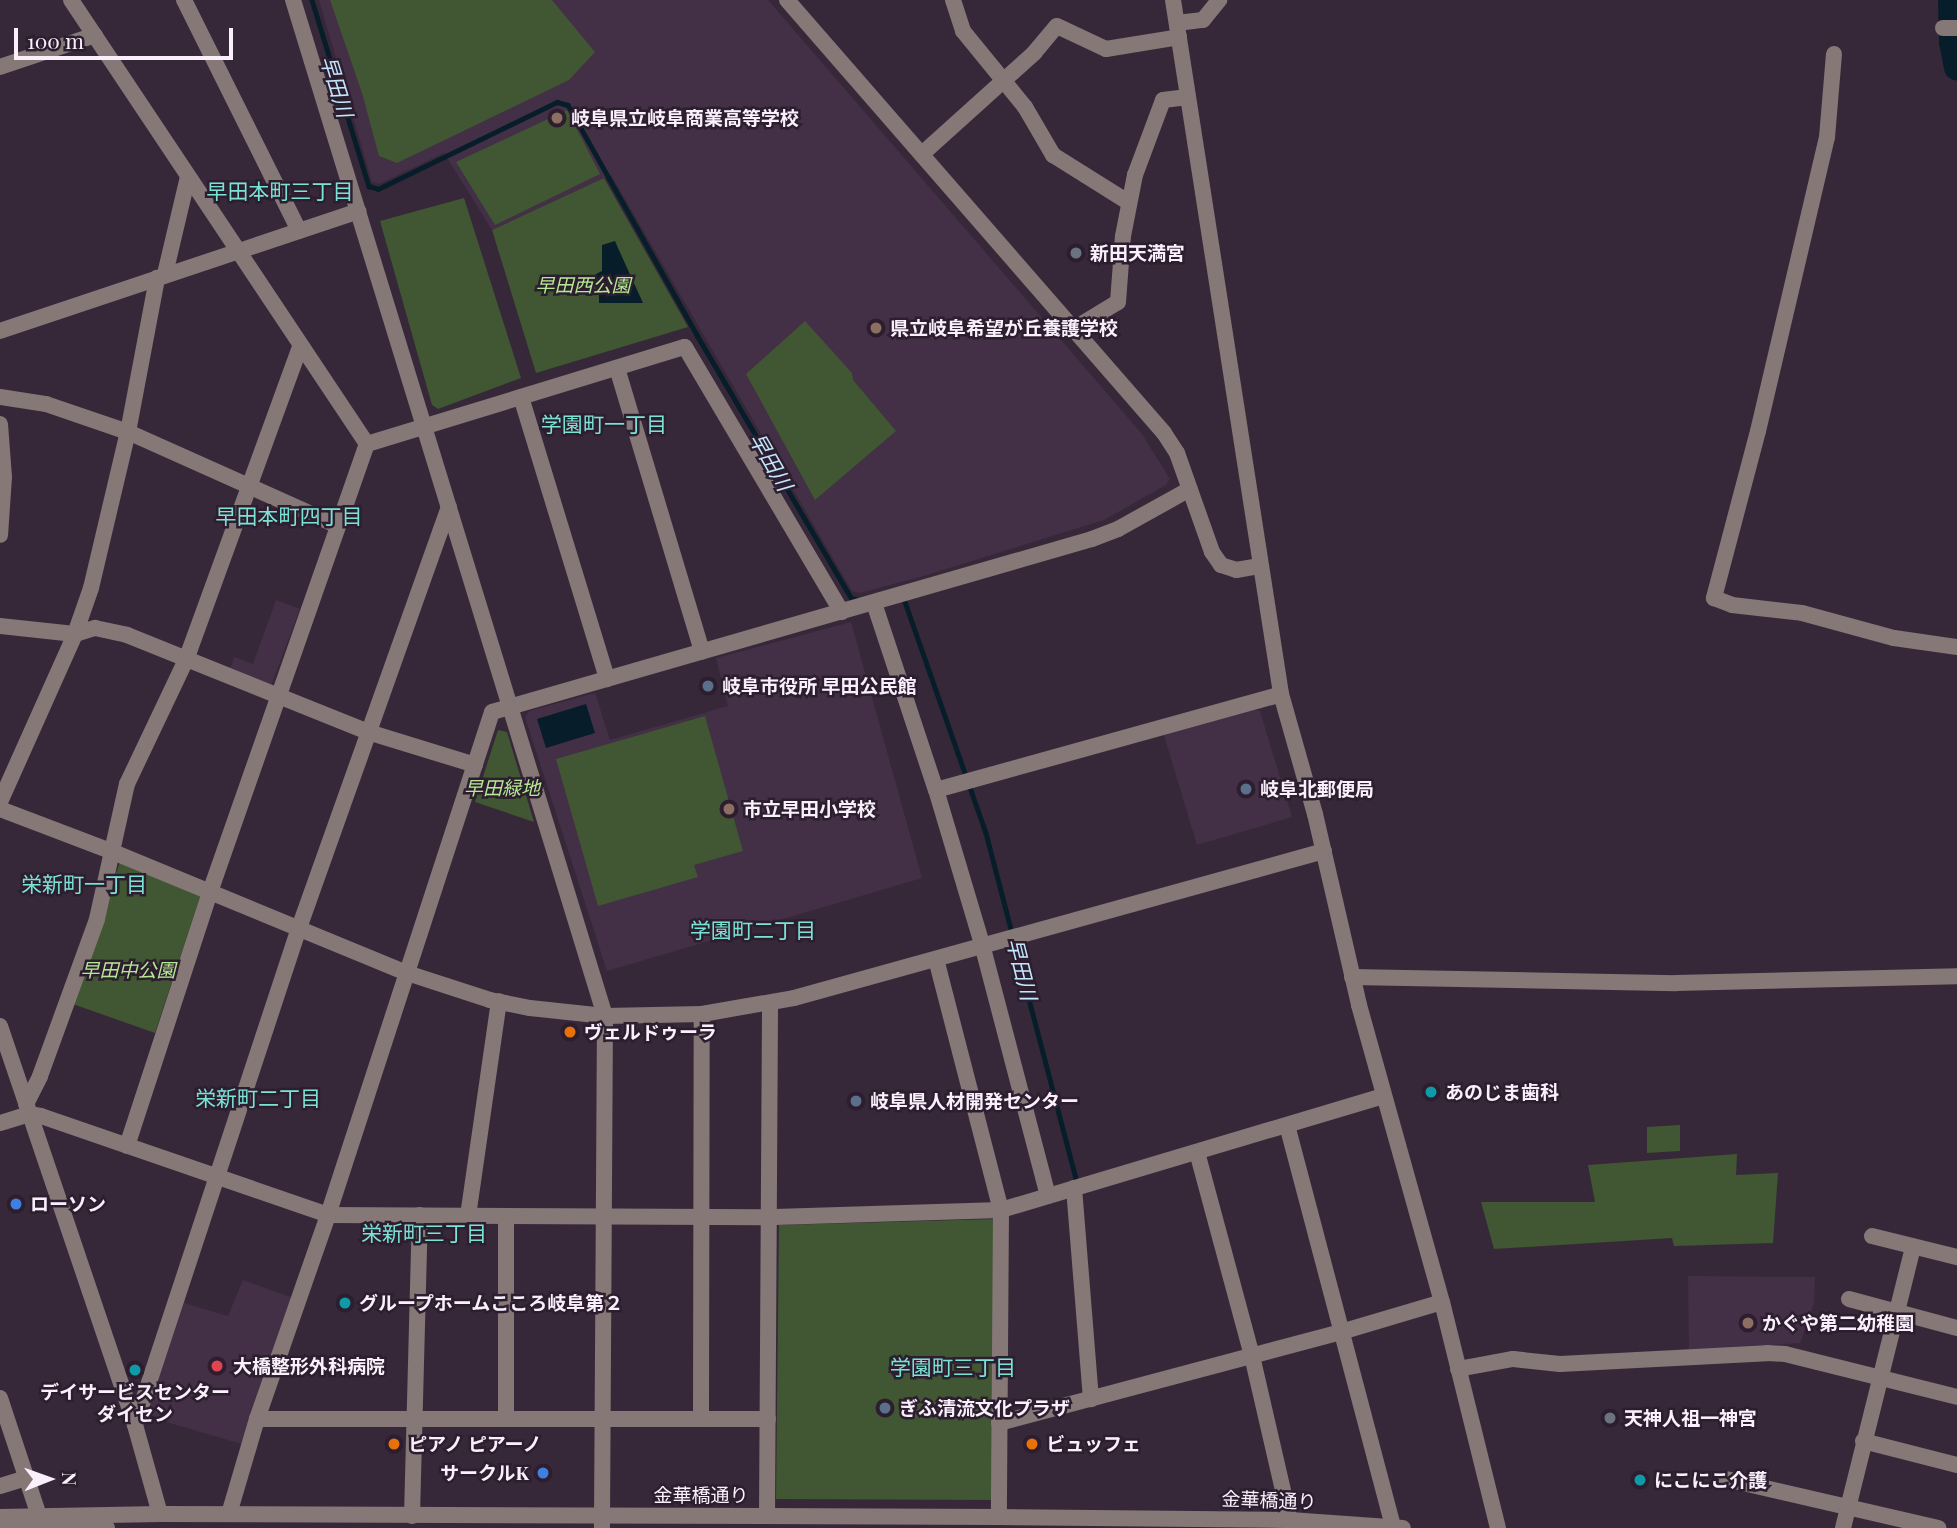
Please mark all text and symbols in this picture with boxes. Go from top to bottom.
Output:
scale bar [18,14,236,58]
text: 100 m [27,26,84,54]
water label: 早田川 [317,52,359,120]
place label: 岐阜県立岐阜商業高等学校 [571,107,799,129]
marker: 岐阜県立岐阜商業高等学校 [549,110,565,126]
district label: 早田本町三丁目 [207,177,353,203]
place label: 新田天満宮 [1090,242,1185,264]
marker: 新田天満宮 [1068,245,1084,261]
park label: 早田西公園 [536,274,630,296]
place label: 県立岐阜希望が丘養護学校 [890,317,1118,339]
marker: 県立岐阜希望が丘養護学校 [868,320,884,336]
district label: 学園町一丁目 [541,410,667,436]
water label: 早田川 [745,427,799,495]
district label: 早田本町四丁目 [216,502,362,528]
place label: 岐阜市役所 早田公民館 [722,675,916,697]
marker: 岐阜市役所 早田公民館 [700,678,716,694]
park label: 早田緑地 [464,777,540,799]
place label: 岐阜北郵便局 [1260,778,1374,800]
marker: 岐阜北郵便局 [1238,781,1254,797]
place label: 市立早田小学校 [743,798,876,820]
marker: 市立早田小学校 [721,801,737,817]
district label: 栄新町一丁目 [21,870,147,896]
district label: 学園町二丁目 [690,916,816,942]
water label: 早田川 [1003,935,1043,1003]
park label: 早田中公園 [81,959,175,981]
place label: ヴェルドゥーラ [584,1021,717,1043]
marker: ヴェルドゥーラ [562,1024,578,1040]
place label: あのじま歯科 [1445,1081,1559,1103]
district label: 栄新町二丁目 [195,1084,321,1110]
marker: あのじま歯科 [1423,1084,1439,1100]
place label: 岐阜県人材開発センター [870,1090,1079,1112]
marker: 岐阜県人材開発センター [848,1093,864,1109]
place label: ローソン [30,1193,106,1215]
marker: ローソン [8,1196,24,1212]
district label: 栄新町三丁目 [361,1219,487,1245]
place label: グループホームこころ岐阜第２ [359,1292,625,1314]
marker: グループホームこころ岐阜第２ [337,1295,353,1311]
place label: かぐや第二幼稚園 [1762,1312,1914,1334]
marker: かぐや第二幼稚園 [1740,1315,1756,1331]
district label: 学園町三丁目 [890,1353,1016,1379]
place label: 大橋整形外科病院 [233,1355,385,1377]
marker: 大橋整形外科病院 [207,1356,227,1376]
marker: デイサービスセンター ダイセン [127,1362,143,1378]
place label: デイサービスセンター ダイセン [40,1381,230,1425]
place label: ぎふ清流文化プラザ [899,1397,1070,1419]
marker: ぎふ清流文化プラザ [877,1400,893,1416]
place label: 天神人祖一神宮 [1624,1407,1757,1429]
marker: 天神人祖一神宮 [1602,1410,1618,1426]
place label: ピアノ ピアーノ [408,1433,544,1455]
place label: ビュッフェ [1046,1433,1141,1455]
marker: ピアノ ピアーノ [386,1436,402,1452]
marker: ビュッフェ [1024,1436,1040,1452]
north arrow [14,1444,84,1514]
place label: サークルK [439,1462,529,1484]
marker: サークルK [535,1465,551,1481]
place label: にこにこ介護 [1654,1469,1768,1491]
text: N [57,1472,83,1486]
marker: にこにこ介護 [1632,1472,1648,1488]
street label: 金華橋通り [654,1484,748,1506]
street label: 金華橋通り [1221,1487,1317,1513]

